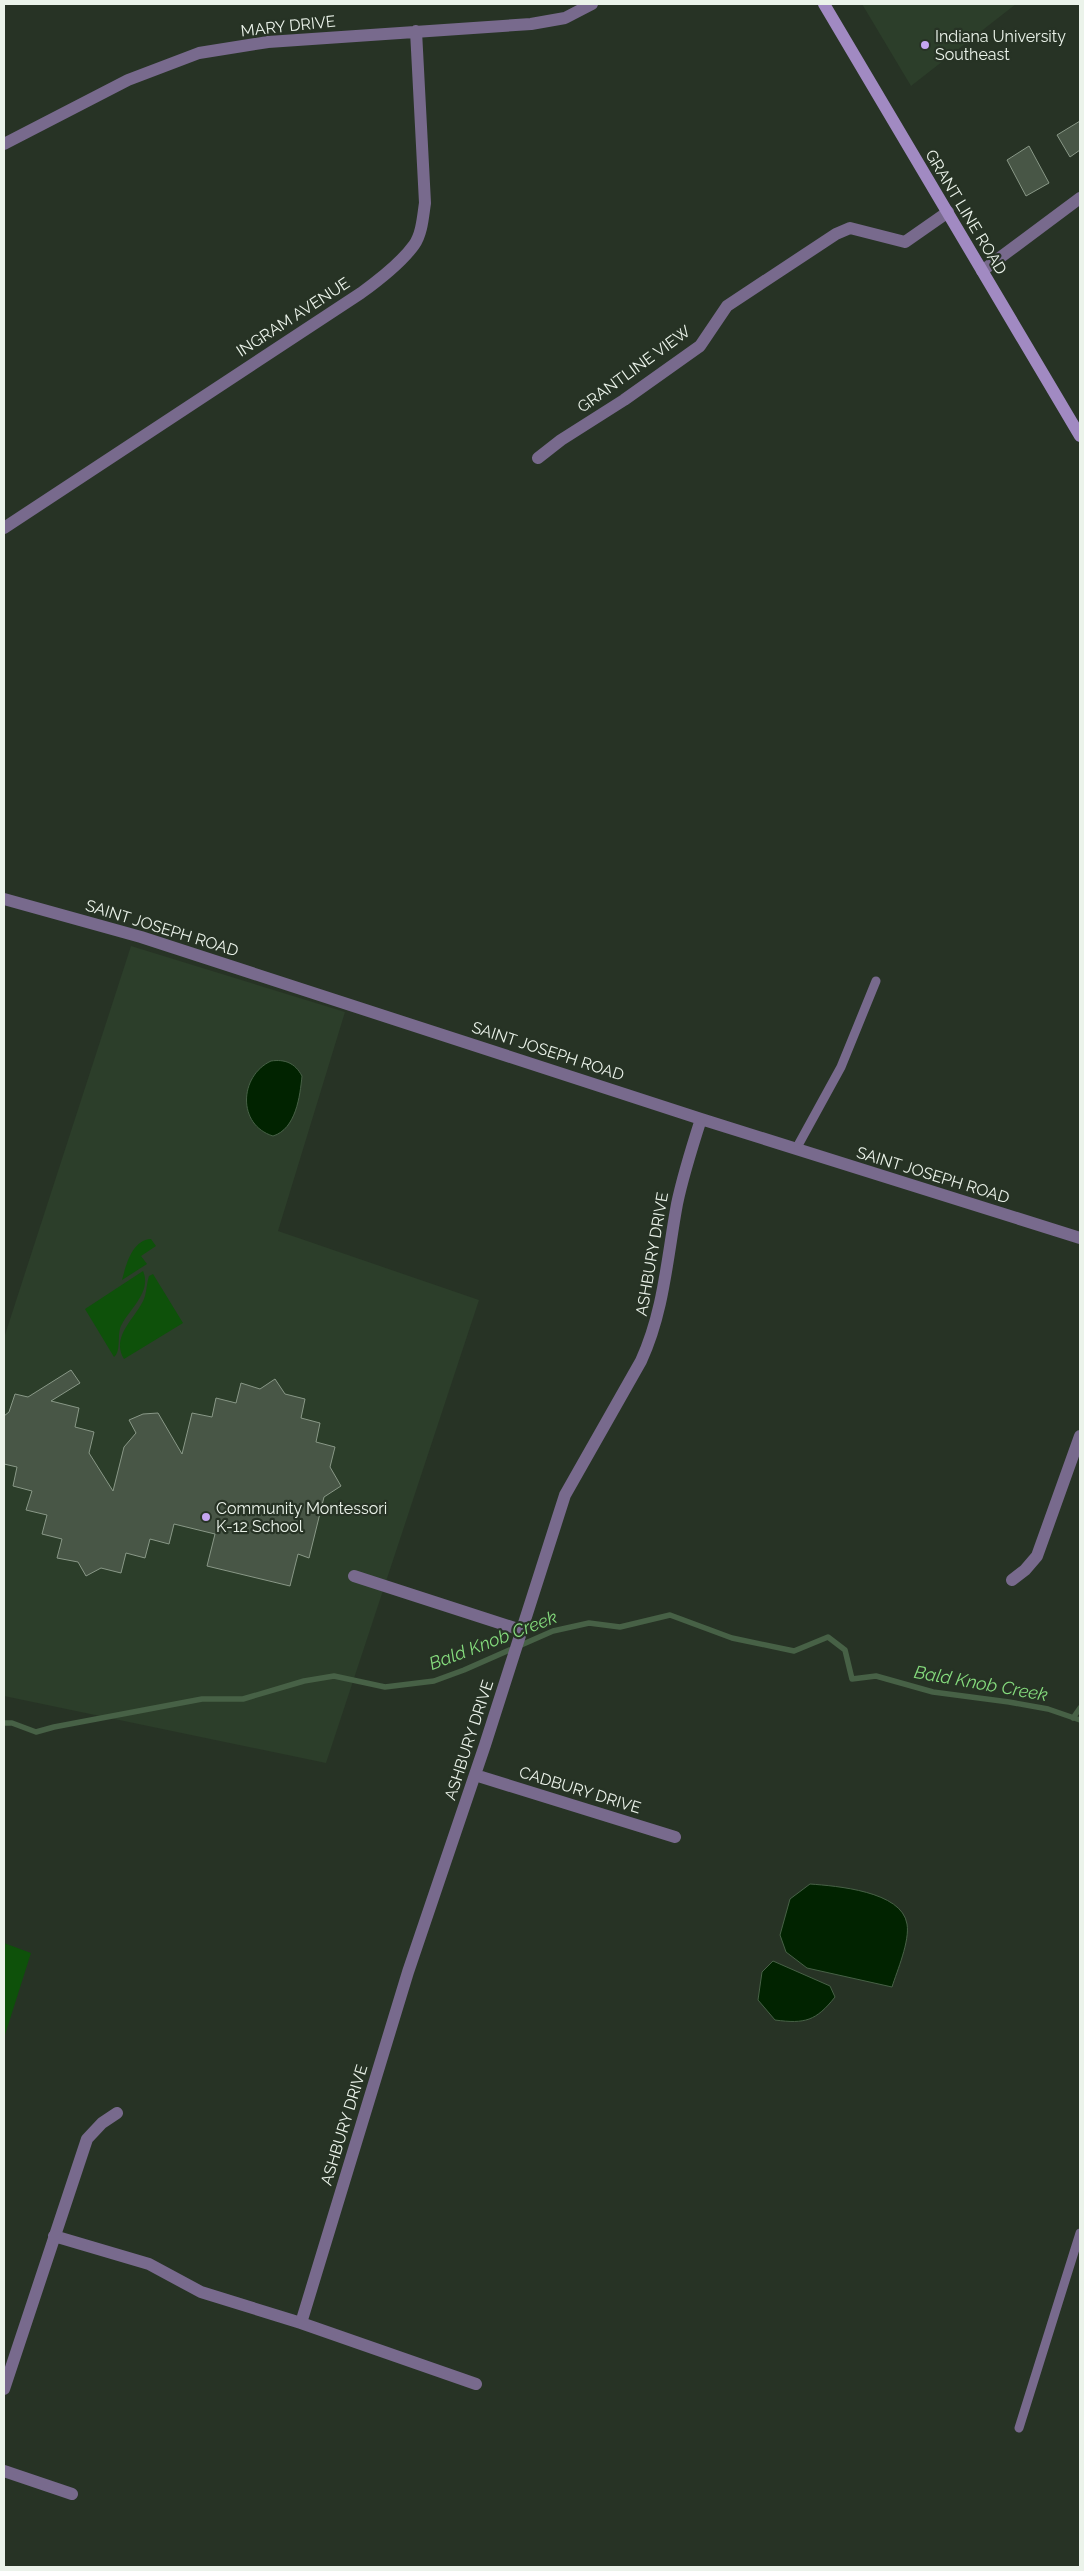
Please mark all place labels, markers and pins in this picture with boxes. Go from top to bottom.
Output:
place label: Indiana University Southeast [935,27,1066,64]
marker: Indiana University Southeast [919,39,931,51]
place label: Community Montessori K-12 School [216,1499,387,1536]
marker: Community Montessori K-12 School [200,1511,212,1523]

